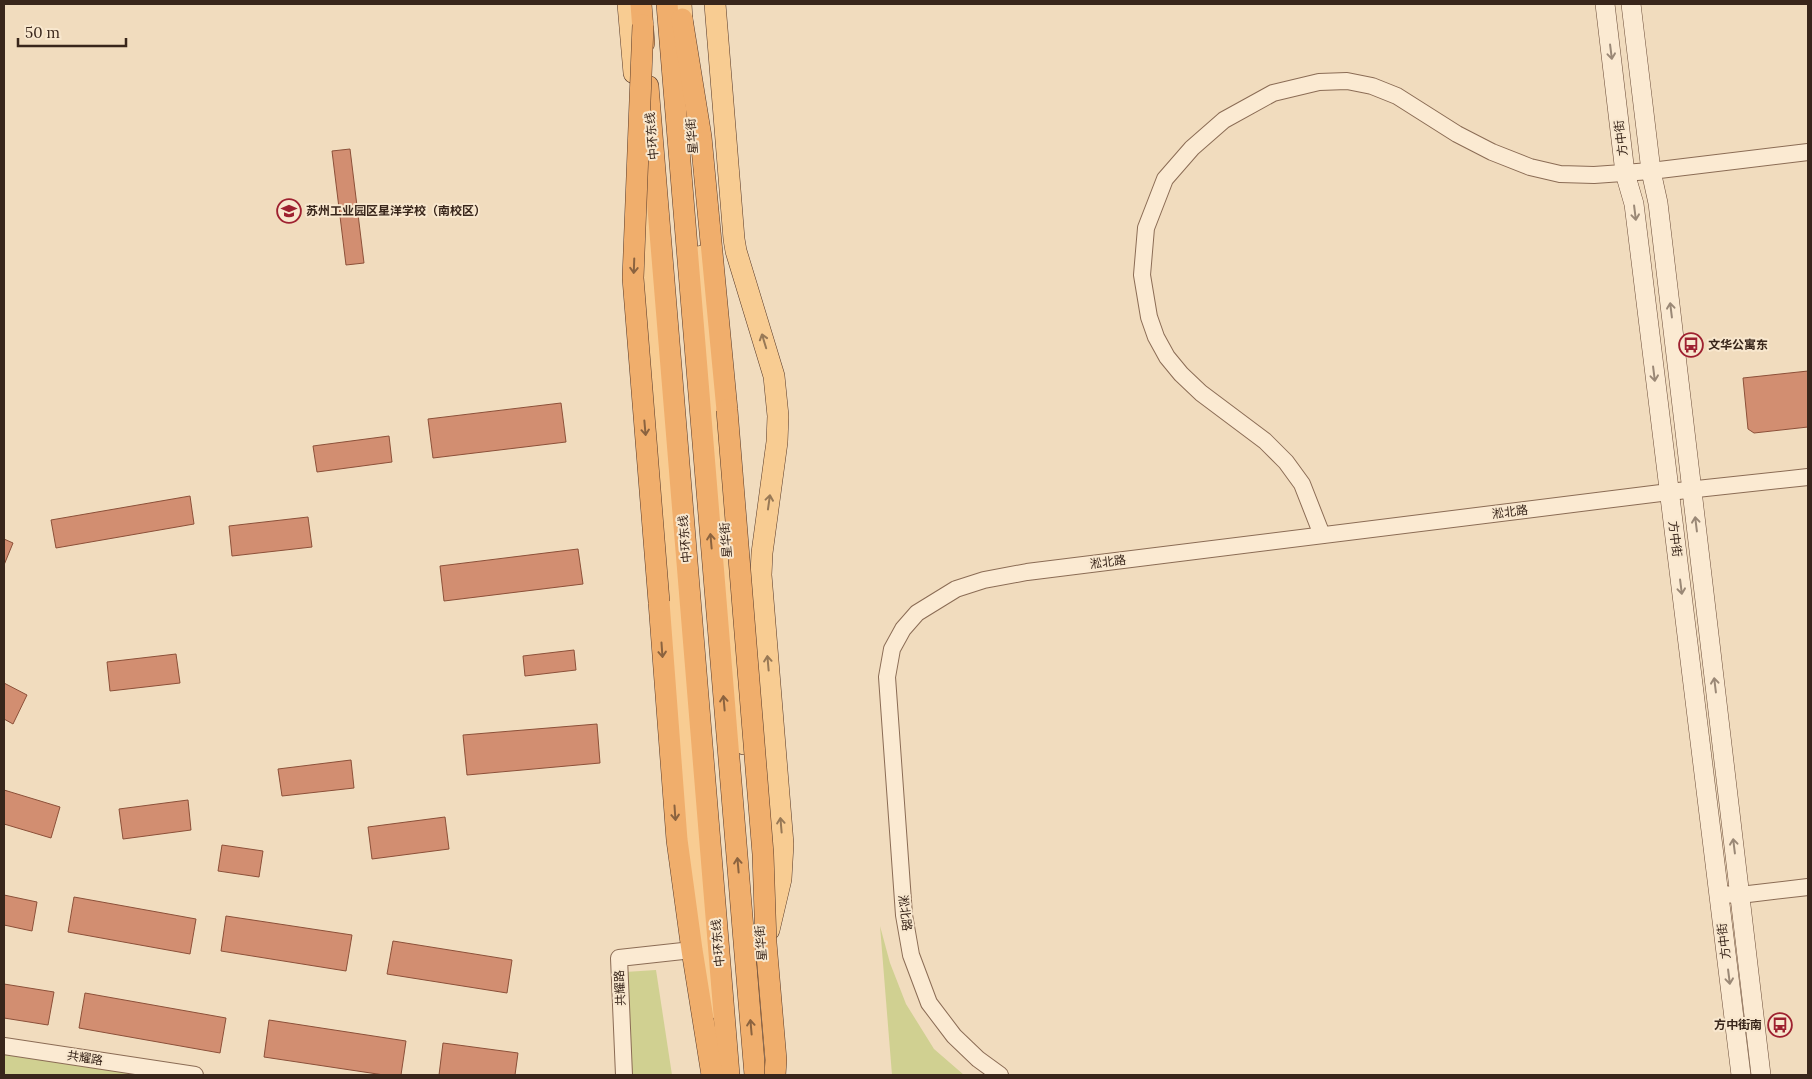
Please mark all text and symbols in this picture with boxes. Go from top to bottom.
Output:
scale bar [18,15,125,47]
text: 50 m [25,23,60,42]
one-way arrow [1606,44,1616,60]
street label: 中环东线 [642,111,661,161]
street label: 星华街 [682,117,701,155]
street label: 方中街 [1611,119,1630,157]
school or university icon: 苏州工业园区星洋学校（南校区） [276,198,302,224]
place label: 苏州工业园区星洋学校（南校区） [306,203,486,218]
one-way arrow [1630,204,1640,220]
one-way arrow [629,258,638,274]
one-way arrow [1666,302,1676,318]
bus stop icon: 文华公寓东 [1678,332,1704,358]
one-way arrow [758,334,768,350]
place label: 文华公寓东 [1708,337,1768,352]
one-way arrow [1649,366,1659,382]
one-way arrow [640,420,650,436]
one-way arrow [764,494,774,510]
street label: 淞北路 [1491,502,1529,521]
street label: 中环东线 [675,514,694,564]
one-way arrow [1691,516,1701,532]
street label: 方中街 [1666,520,1685,558]
street label: 星华街 [716,521,735,559]
one-way arrow [706,533,716,549]
street label: 淞北路 [1089,552,1127,571]
one-way arrow [1676,579,1686,595]
one-way arrow [658,642,667,658]
one-way arrow [763,656,773,672]
one-way arrow [1710,677,1720,693]
one-way arrow [720,695,729,711]
one-way arrow [670,804,679,820]
one-way arrow [776,817,786,833]
one-way arrow [1729,839,1739,855]
one-way arrow [733,857,742,873]
street label: 淞北路 [896,894,915,932]
street label: 中环东线 [708,918,727,968]
street label: 方中街 [1714,922,1733,960]
street label: 星华街 [751,924,770,962]
one-way arrow [1724,969,1734,985]
street label: 共耀路 [611,970,628,1006]
bus stop icon: 方中街南 [1767,1012,1793,1038]
place label: 方中街南 [1714,1017,1762,1032]
one-way arrow [746,1019,756,1035]
street label: 共耀路 [66,1047,104,1068]

